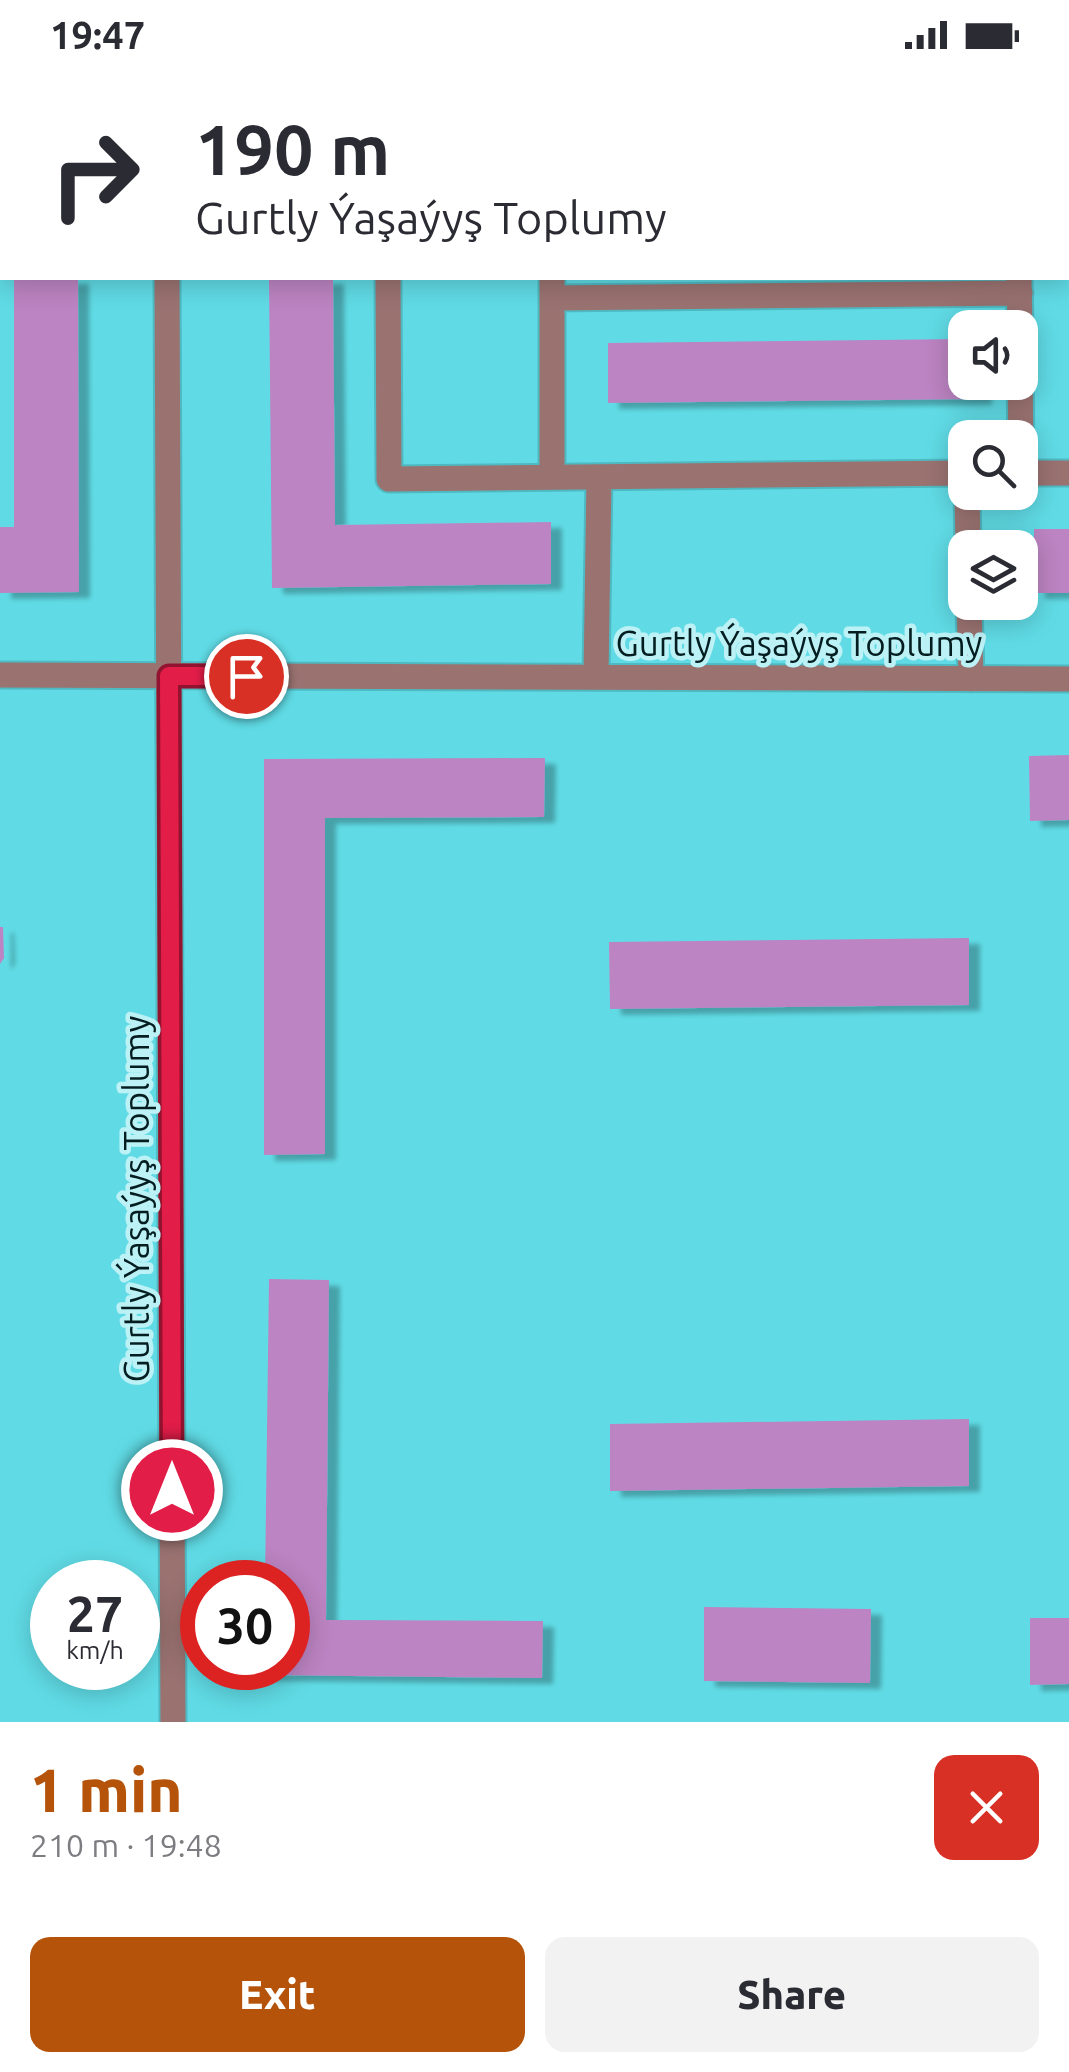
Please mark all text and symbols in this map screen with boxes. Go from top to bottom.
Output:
text: 19:47 [50,14,145,56]
icon: right [30,110,160,240]
text: 190 m [195,110,390,188]
text: Gurtly Ýaşaýyş Toplumy [195,192,667,243]
map controls [948,310,1038,620]
button: sound [948,310,1038,400]
button: search [948,420,1038,510]
button: layers [948,530,1038,620]
street label: Gurtly Ýaşaýyş Toplumy [616,622,983,663]
pin [204,634,289,719]
icon: arrive [219,649,274,704]
street label: Gurtly Ýaşaýyş Toplumy [115,1015,156,1382]
position arrow [120,1438,224,1542]
speed limit sign: 30 [180,1560,310,1690]
text: 27 [67,1585,123,1641]
text: km/h [66,1636,124,1664]
button: close [934,1755,1039,1860]
text: 1 min [30,1756,183,1823]
text: 210 m · 19:48 [30,1827,222,1863]
button: Exit [30,1937,525,2052]
button: Share [545,1937,1039,2052]

